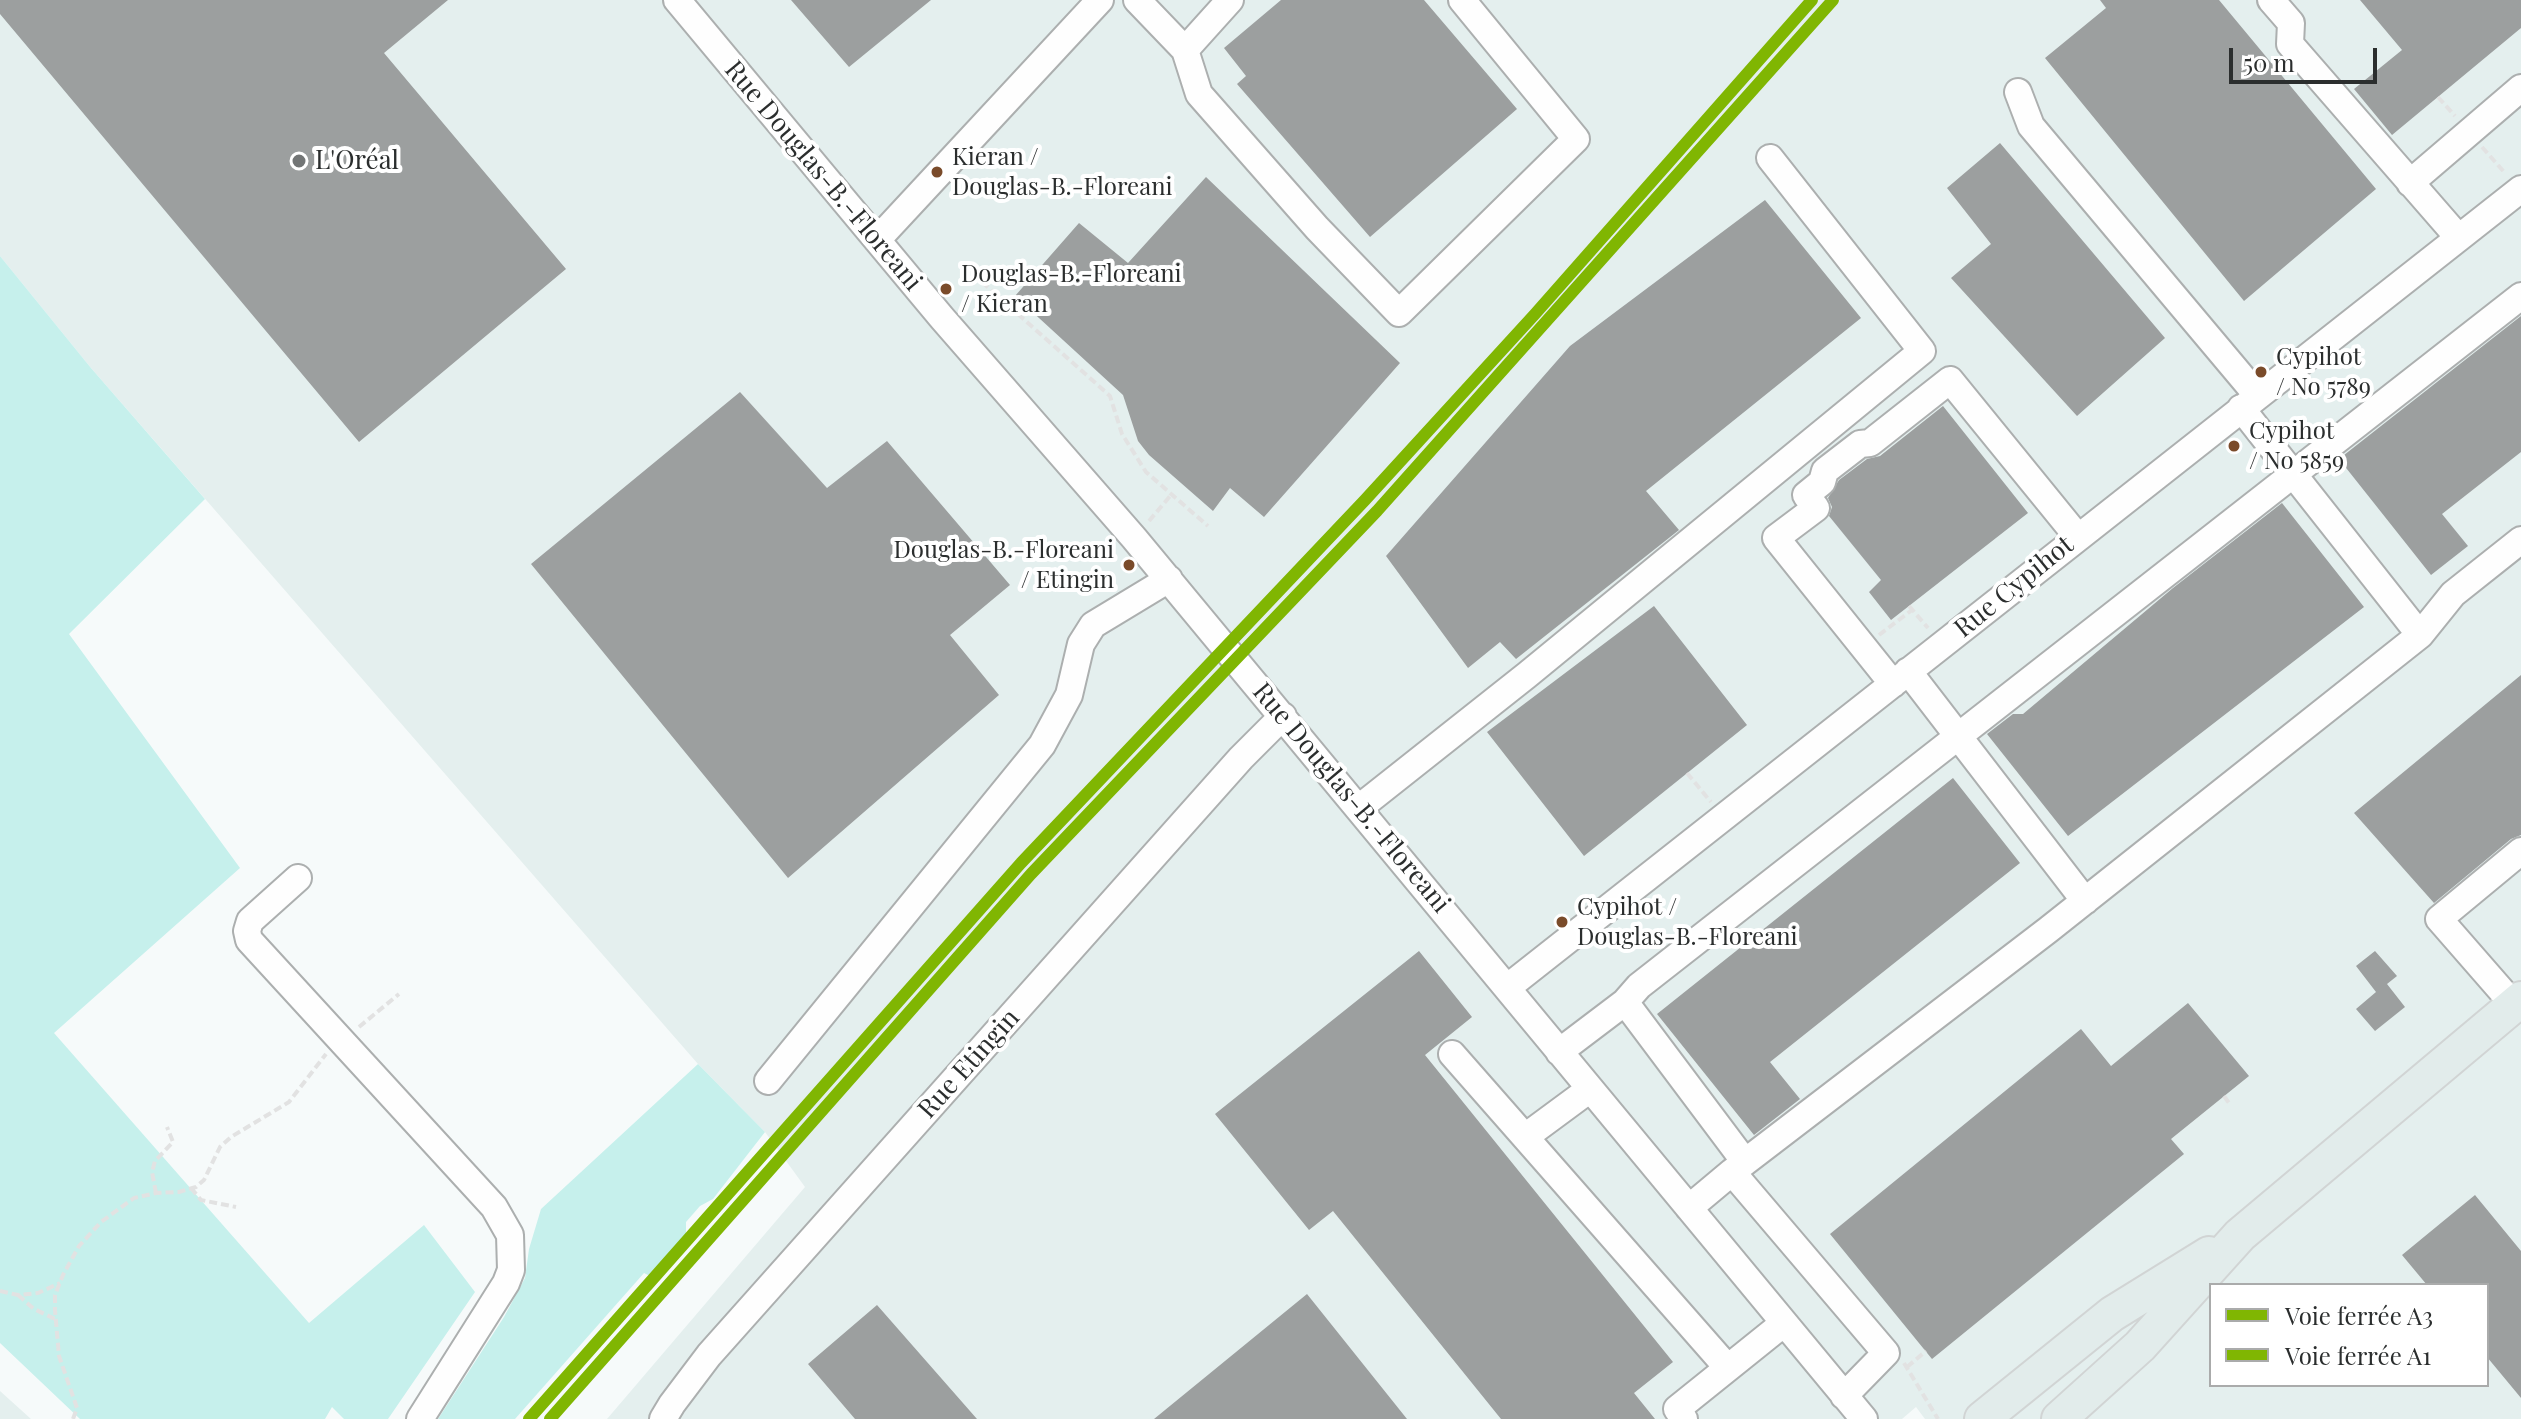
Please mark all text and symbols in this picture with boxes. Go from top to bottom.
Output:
scale bar [2233,32,2381,82]
text: 50 m [2243,46,2295,78]
street label: Rue Douglas-B.-Floreani [718,55,928,297]
place label: Kieran / Douglas-B.-Floreani [952,144,1173,200]
place label: L'Oréal [315,145,399,177]
marker: L'Oréal [290,152,308,170]
marker: Kieran / Douglas-B.-Floreani [929,164,945,180]
place label: Douglas-B.-Floreani / Kieran [961,261,1182,317]
marker: Douglas-B.-Floreani / Kieran [938,281,954,297]
place label: Cypihot / No 5789 [2276,344,2371,400]
marker: Cypihot / No 5789 [2253,364,2269,380]
place label: Cypihot / No 5859 [2249,418,2344,474]
marker: Cypihot / No 5859 [2226,438,2242,454]
street label: Rue Cypihot [1948,530,2080,644]
place label: Douglas-B.-Floreani / Etingin [893,537,1114,593]
marker: Douglas-B.-Floreani / Etingin [1121,557,1137,573]
street label: Rue Douglas-B.-Floreani [1246,677,1456,919]
place label: Cypihot / Douglas-B.-Floreani [1577,894,1798,950]
marker: Cypihot / Douglas-B.-Floreani [1554,914,1570,930]
street label: Rue Etingin [912,1003,1026,1125]
legend [2209,1283,2489,1387]
text: Voie ferrée A3 [2285,1299,2433,1331]
text: Voie ferrée A1 [2285,1339,2431,1371]

